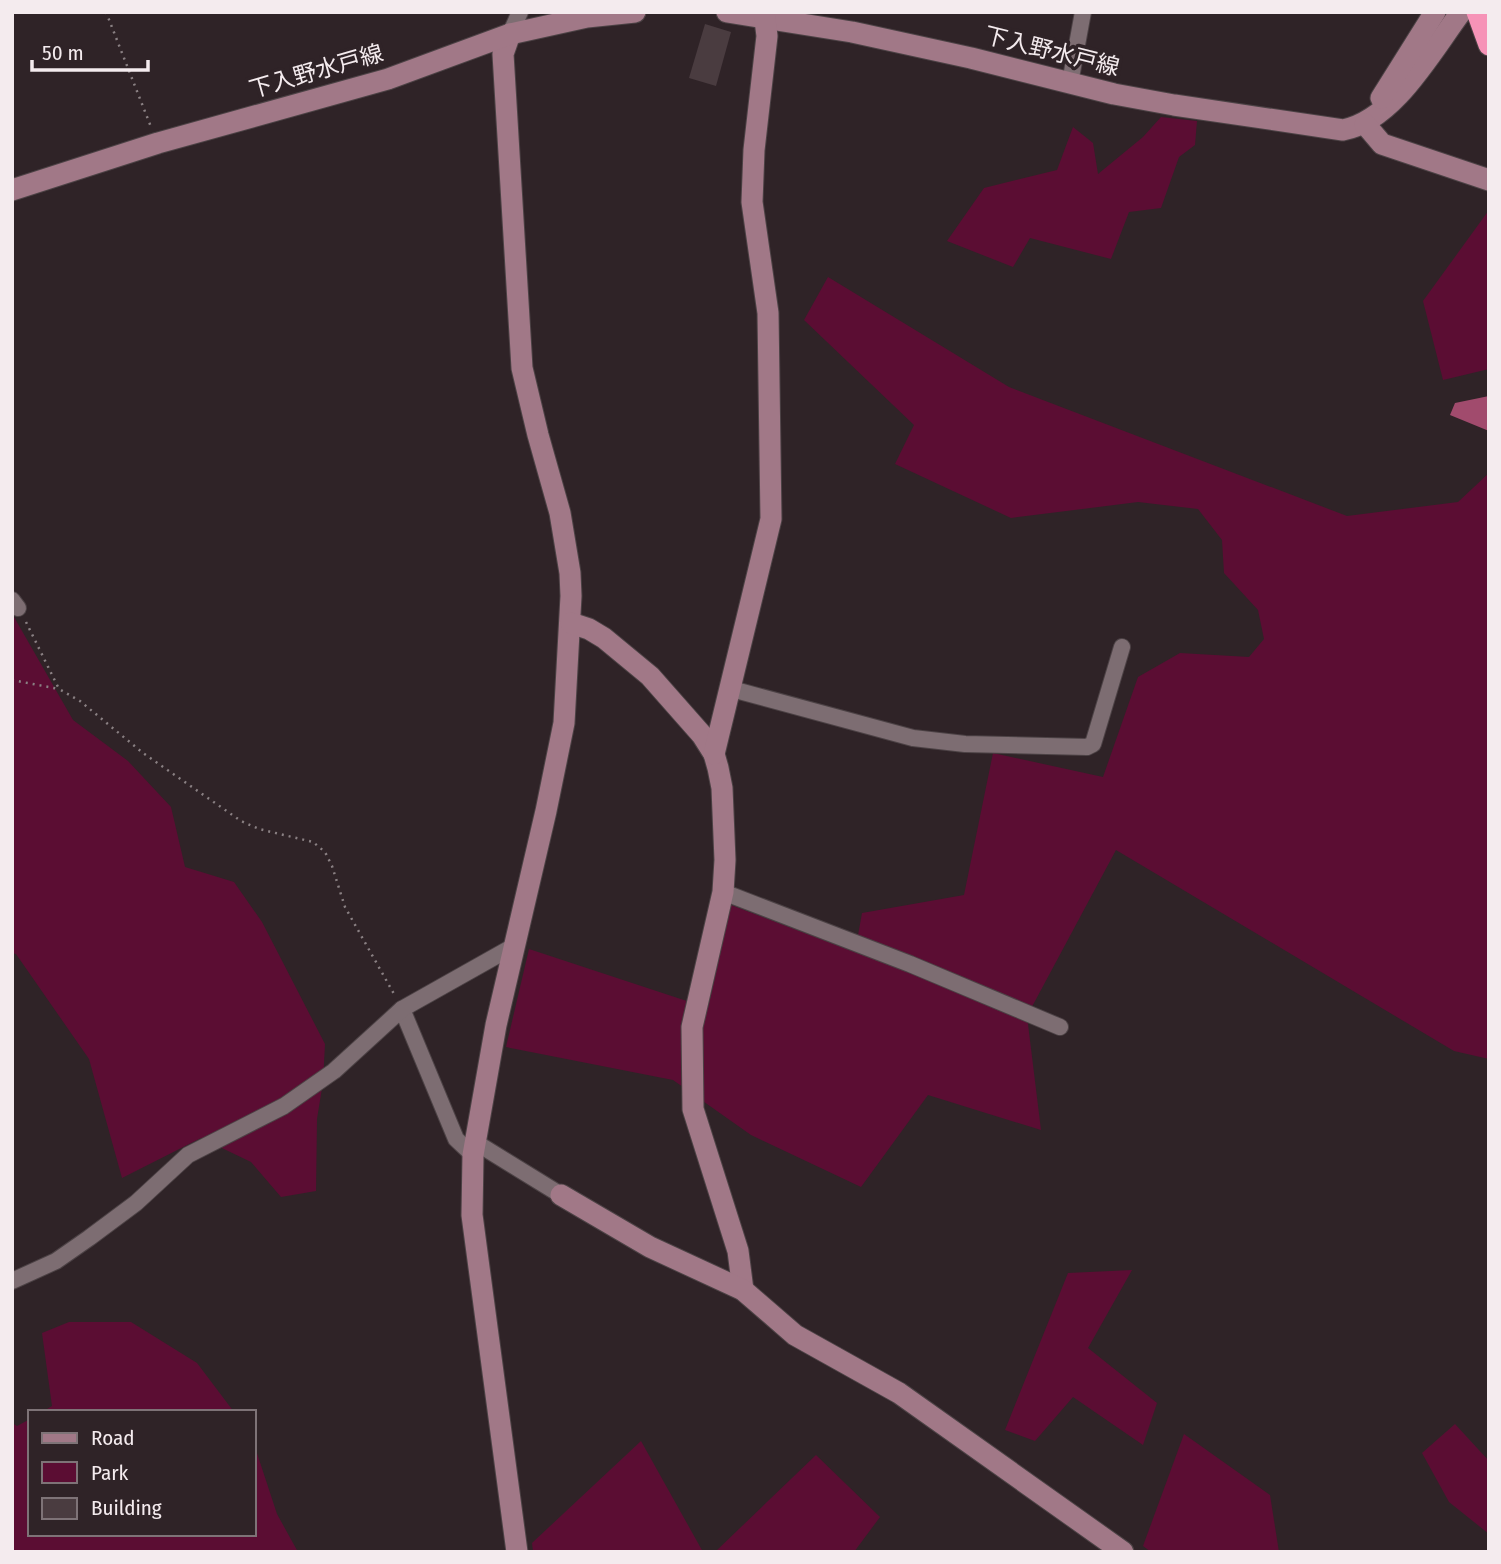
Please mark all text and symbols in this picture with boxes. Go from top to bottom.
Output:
street label: 下入野水戸線 [982,21,1122,81]
scale bar [32,28,147,72]
street label: 下入野水戸線 [246,39,386,103]
text: 50 m [42,40,84,66]
legend [28,1410,256,1536]
text: Road [91,1425,135,1451]
text: Park [91,1460,129,1486]
text: Building [91,1495,162,1521]

